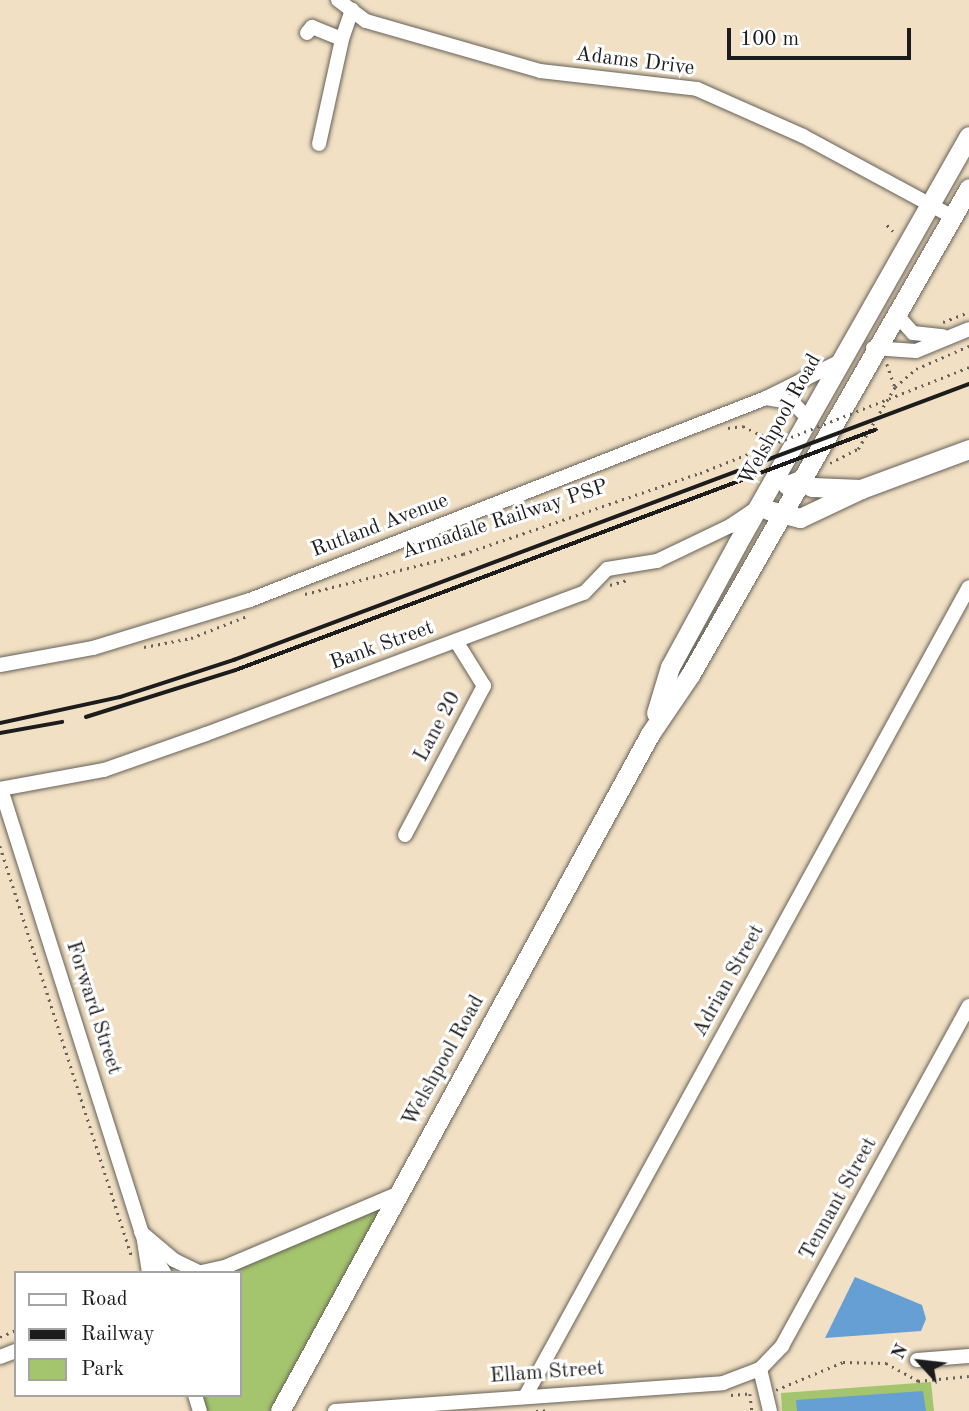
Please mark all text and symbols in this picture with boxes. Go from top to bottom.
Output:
scale bar [731,14,915,58]
text: 100 m [740,29,799,50]
street label: Adams Drive [574,42,696,82]
street label: Welshpool Road [735,350,827,490]
street label: Armadale Railway PSP [399,475,611,565]
street label: Rutland Avenue [308,488,452,564]
street label: Bank Street [327,616,437,676]
street label: Lane 20 [409,688,467,766]
street label: Adrian Street [688,920,770,1042]
street label: Forward Street [60,938,126,1078]
street label: Welshpool Road [398,991,490,1131]
street label: Tennant Street [795,1133,883,1265]
legend [14,1271,242,1397]
text: Road [81,1289,128,1310]
text: Railway [81,1324,155,1345]
north arrow [885,1327,955,1397]
text: N [889,1341,913,1363]
street label: Ellam Street [489,1356,605,1390]
text: Park [81,1359,124,1380]

